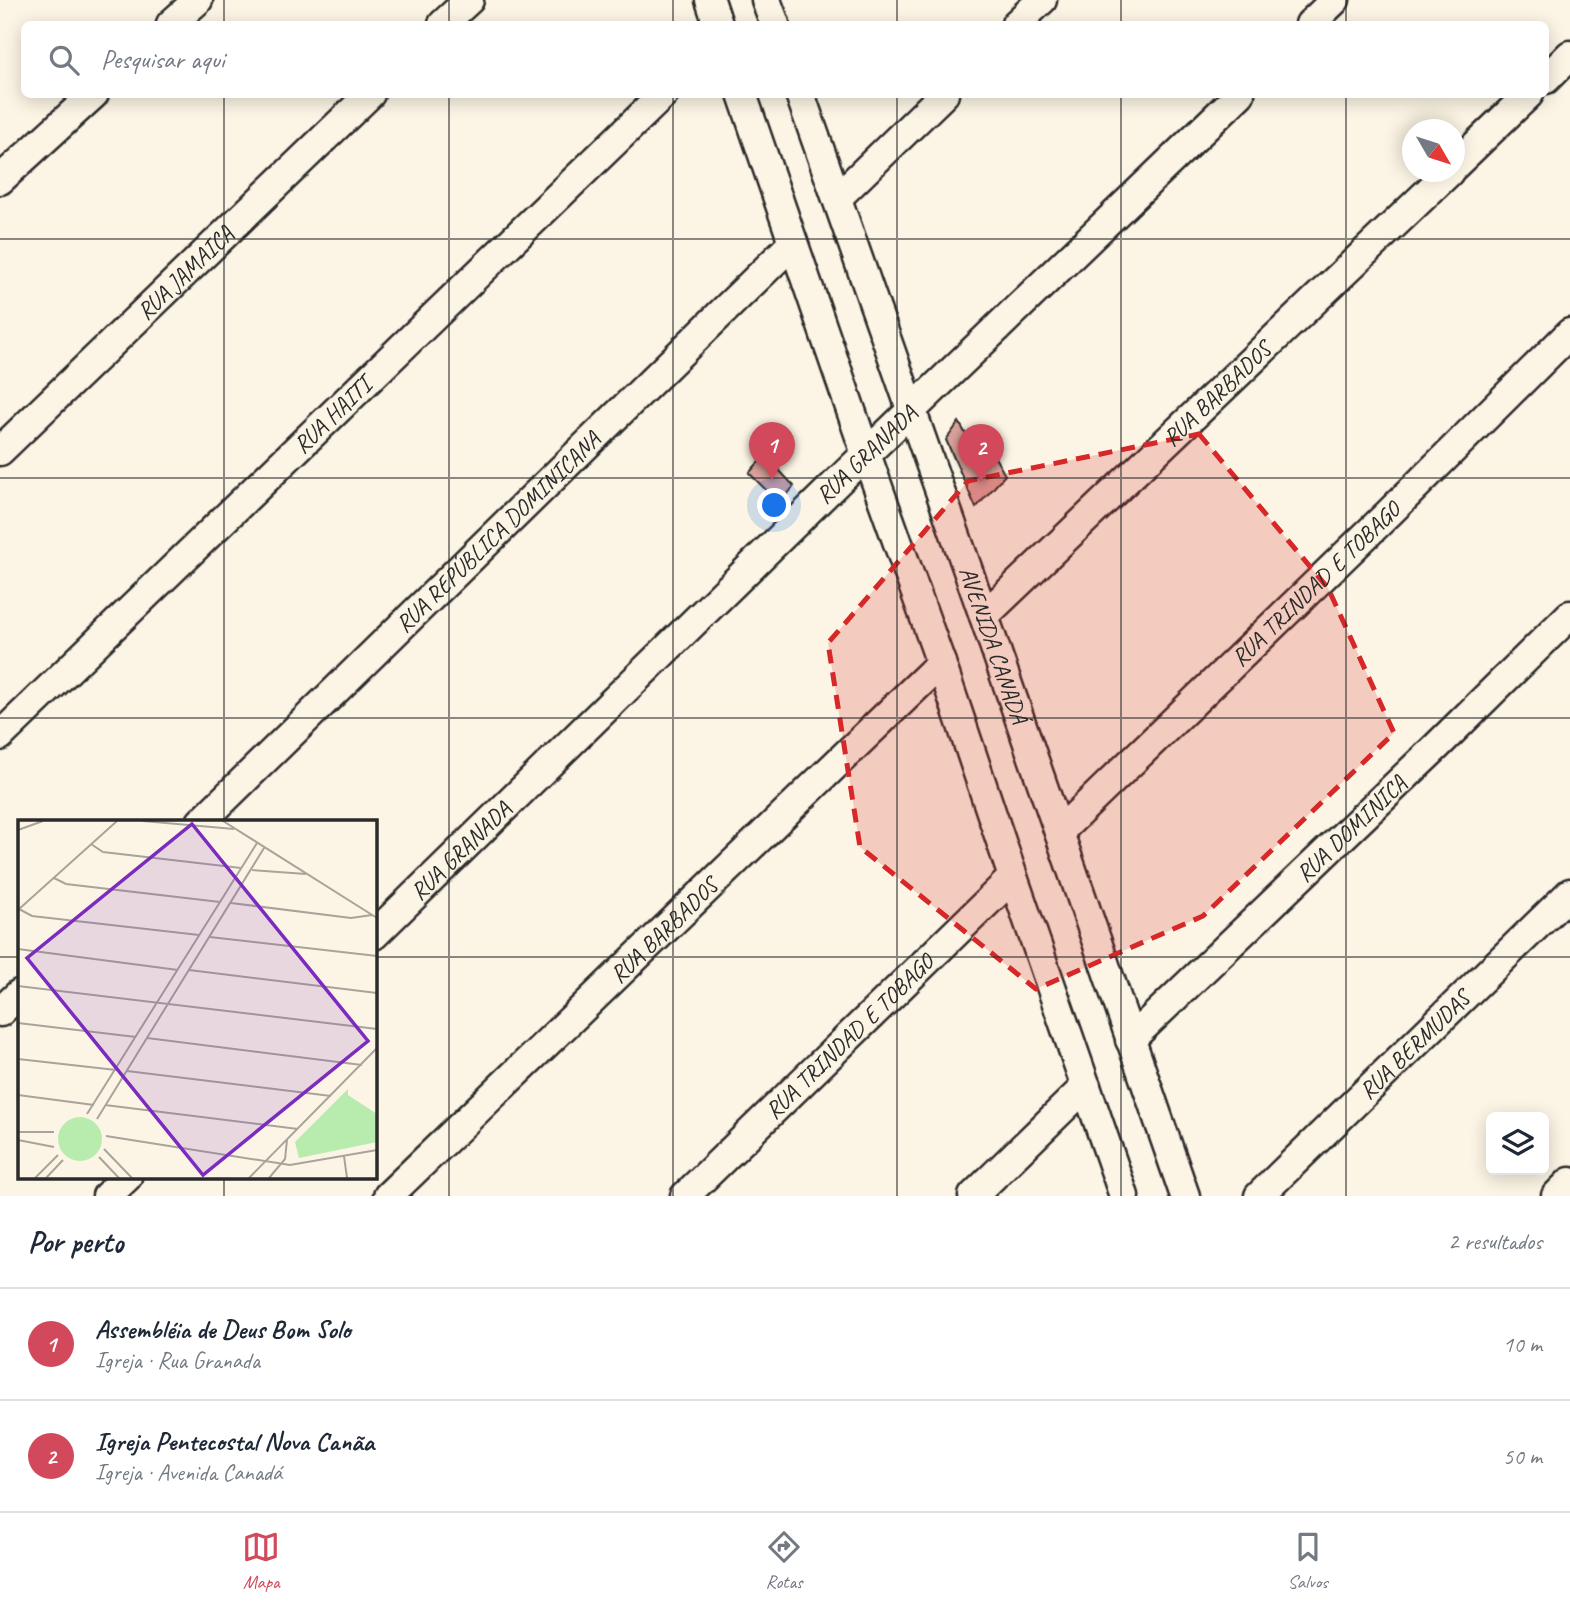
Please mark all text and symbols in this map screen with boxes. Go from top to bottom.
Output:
search box [21,21,1549,98]
icon: search [45,41,83,79]
text: Pesquisar aqui [101,43,225,76]
north arrow [1402,119,1465,182]
street label: RUA JAMAICA [130,218,240,326]
street label: RUA BARBADOS [1156,332,1280,452]
street label: RUA HAITI [287,367,381,459]
street label: RUA GRANADA [809,398,924,510]
pin: 1 [749,422,795,480]
street label: RUA REPÚBLICA DOMINICANA [389,424,607,639]
pin: 2 [958,424,1004,482]
your location [757,488,791,522]
street label: RUA TRINDAD E TOBAGO [1225,494,1408,673]
street label: AVENIDA CANADÁ [953,562,1036,730]
street label: RUA DOMINICA [1289,768,1413,888]
street label: RUA GRANADA [404,794,518,906]
inset map [18,820,376,1178]
street label: RUA BARBADOS [603,869,727,989]
street label: RUA TRINDAD E TOBAGO [758,946,941,1125]
street label: RUA BERMUDAS [1353,981,1479,1105]
map controls [1486,1112,1549,1175]
button: layers [1486,1112,1549,1175]
text: Por perto [28,1223,123,1261]
text: 2 resultados [1448,1227,1542,1256]
text: Assembléia de Deus Bom Solo [95,1313,351,1346]
text: 1 [46,1330,56,1359]
text: 10 m [1503,1330,1542,1359]
text: Igreja · Rua Granada [95,1346,260,1375]
text: Igreja Pentecostal Nova Canãa [95,1425,374,1458]
text: 2 [46,1442,56,1471]
text: 50 m [1503,1442,1542,1471]
text: Igreja · Avenida Canadá [95,1458,282,1487]
tab: Mapa [242,1528,280,1594]
tab: Rotas [765,1528,803,1594]
tab: Salvos [1288,1528,1328,1594]

